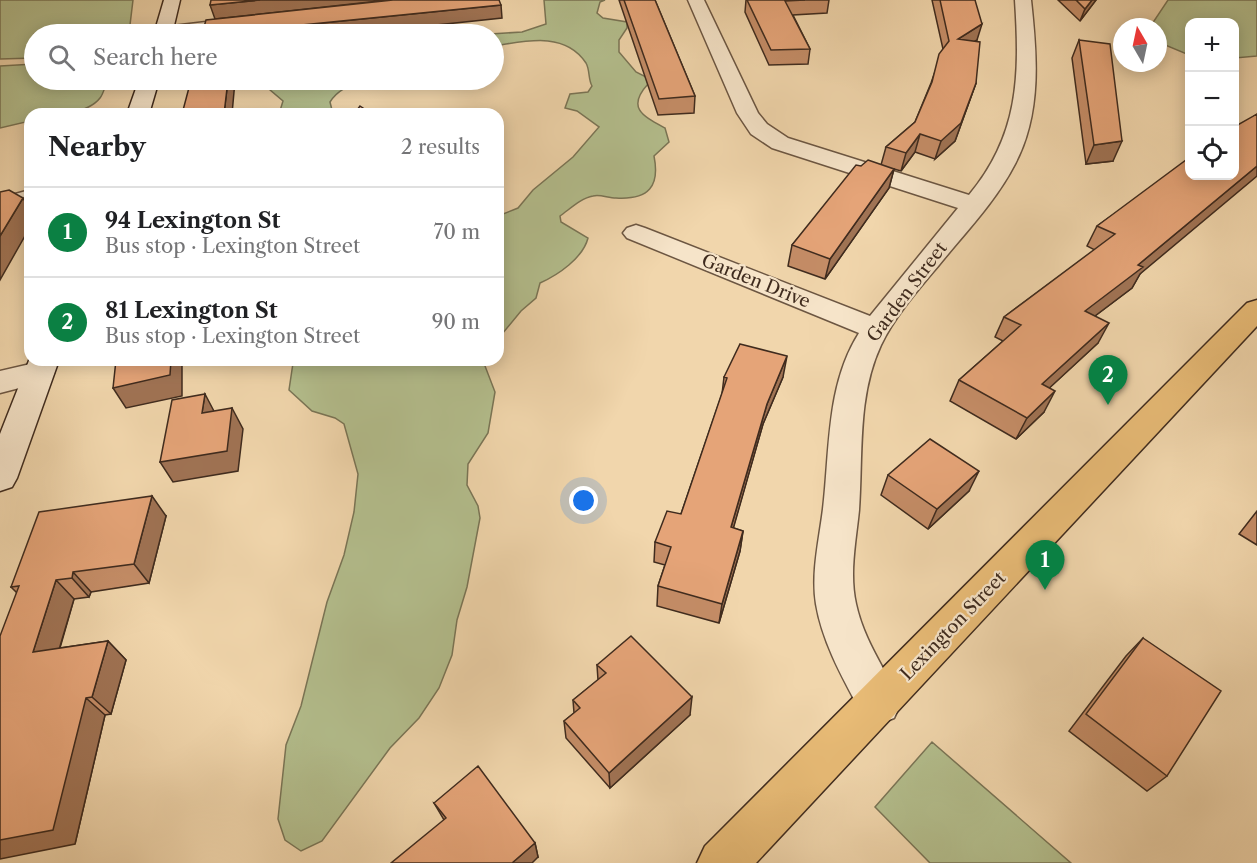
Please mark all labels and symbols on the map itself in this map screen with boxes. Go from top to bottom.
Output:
north arrow [1113,18,1167,72]
street label: Garden Street [862,237,952,346]
street label: Garden Drive [698,249,814,313]
pin: 2 [1088,356,1128,405]
your location [569,486,598,515]
pin: 1 [1026,540,1064,590]
street label: Lexington Street [896,567,1011,685]

